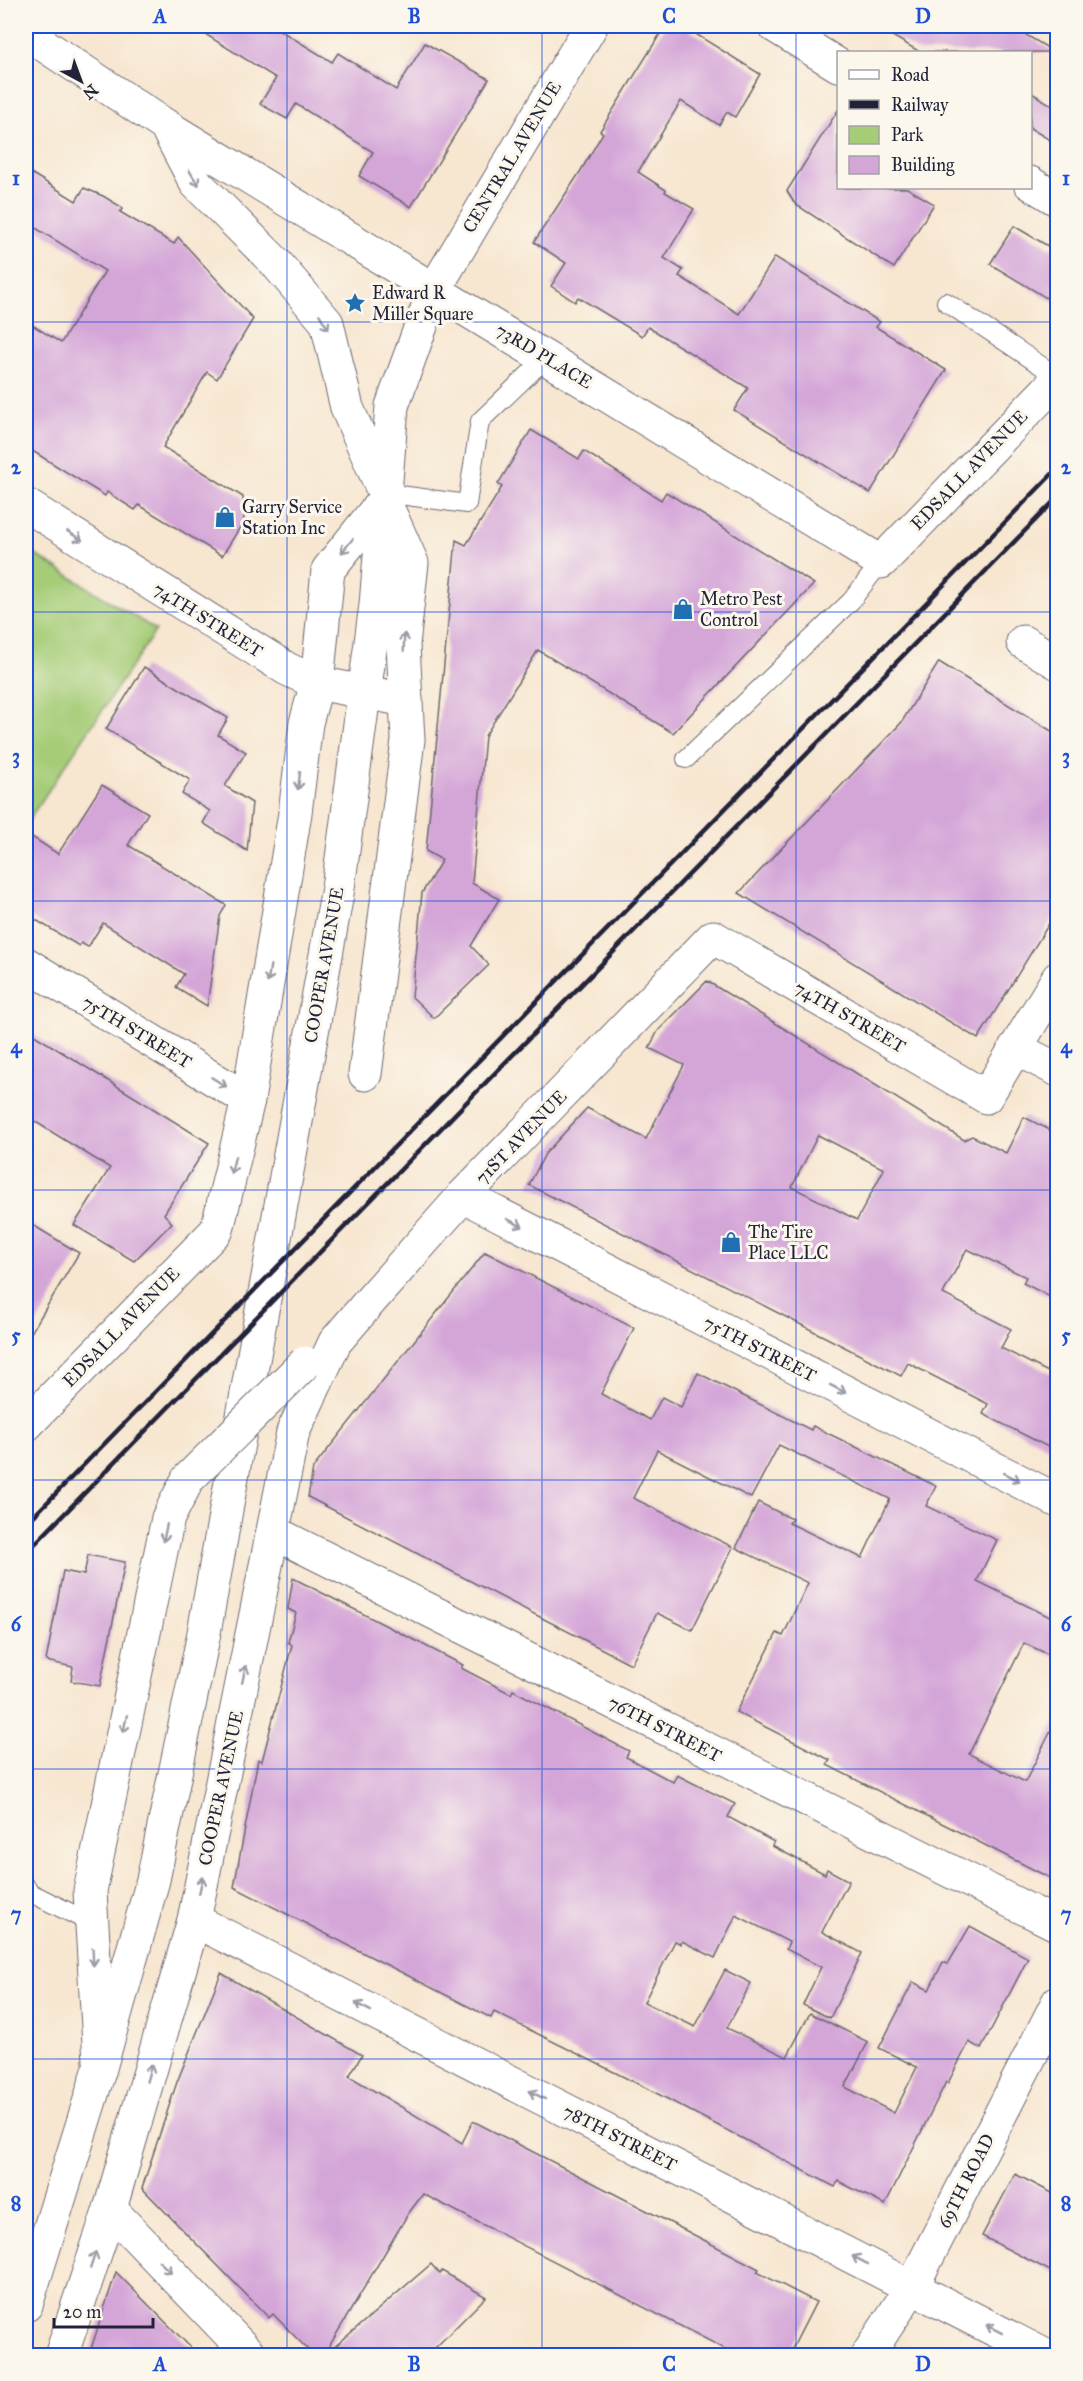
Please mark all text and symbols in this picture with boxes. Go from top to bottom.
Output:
text: A [151,4,167,28]
text: B [407,4,421,28]
text: C [662,4,676,28]
text: D [915,4,931,28]
north arrow [51,51,111,111]
legend [837,51,1032,189]
text: Road [891,64,929,86]
street label: CENTRAL AVENUE [458,77,566,237]
text: N [79,80,102,104]
text: Railway [891,94,949,116]
text: Park [891,124,924,146]
text: Building [891,154,955,177]
text: 1 [12,166,20,190]
text: 1 [1062,166,1070,190]
one-way arrow [188,169,200,186]
place label: Edward R Miller Square [372,282,474,326]
place icon: Edward R Miller Square [343,291,367,315]
one-way arrow [318,313,330,330]
street label: 73RD PLACE [492,319,596,393]
street label: EDSALL AVENUE [906,405,1032,535]
text: 2 [11,455,22,479]
text: 2 [1061,455,1072,479]
place label: Garry Service Station Inc [242,496,342,539]
shop icon: Garry Service Station Inc [213,505,237,529]
one-way arrow [66,530,83,542]
one-way arrow [340,538,354,553]
street label: 74TH STREET [149,578,267,662]
place label: Metro Pest Control [700,588,783,631]
shop icon: Metro Pest Control [671,597,695,621]
one-way arrow [398,632,409,652]
text: 3 [12,744,20,769]
text: 3 [1062,744,1070,769]
one-way arrow [293,770,304,790]
street label: COOPER AVENUE [299,885,349,1045]
one-way arrow [263,963,274,983]
street label: 74TH STREET [791,976,909,1058]
street label: 75TH STREET [79,991,195,1073]
text: 4 [10,1034,22,1059]
text: 4 [1060,1034,1072,1059]
one-way arrow [210,1077,227,1089]
street label: 71ST AVENUE [471,1085,571,1188]
one-way arrow [226,1155,238,1174]
one-way arrow [506,1217,523,1229]
place label: The Tire Place LLC [748,1221,829,1264]
shop icon: The Tire Place LLC [719,1230,743,1254]
street label: EDSALL AVENUE [58,1262,184,1392]
street label: 75TH STREET [700,1311,820,1387]
text: 5 [11,1323,21,1347]
text: 5 [1061,1323,1071,1347]
one-way arrow [829,1383,847,1395]
one-way arrow [1002,1472,1020,1484]
one-way arrow [159,1522,170,1542]
text: 6 [11,1612,23,1636]
text: 6 [1061,1612,1073,1636]
one-way arrow [239,1665,250,1684]
street label: 76TH STREET [605,1691,725,1767]
street label: COOPER AVENUE [194,1708,248,1867]
one-way arrow [119,1713,130,1733]
one-way arrow [196,1876,207,1896]
text: 7 [11,1902,22,1926]
text: 7 [1061,1902,1072,1926]
one-way arrow [88,1947,99,1967]
one-way arrow [354,2000,372,2012]
one-way arrow [144,2064,155,2083]
one-way arrow [528,2089,546,2100]
street label: 78TH STREET [560,2100,680,2176]
street label: 69TH ROAD [933,2130,999,2232]
text: 8 [11,2191,21,2215]
text: 8 [1061,2191,1071,2215]
one-way arrow [89,2251,100,2270]
one-way arrow [851,2254,869,2266]
one-way arrow [157,2259,172,2274]
scale bar [54,2291,153,2329]
text: 20 m [63,2301,101,2323]
one-way arrow [986,2323,1004,2334]
text: A [151,2352,167,2376]
text: B [407,2352,421,2376]
text: C [662,2352,676,2376]
text: D [915,2352,931,2376]

